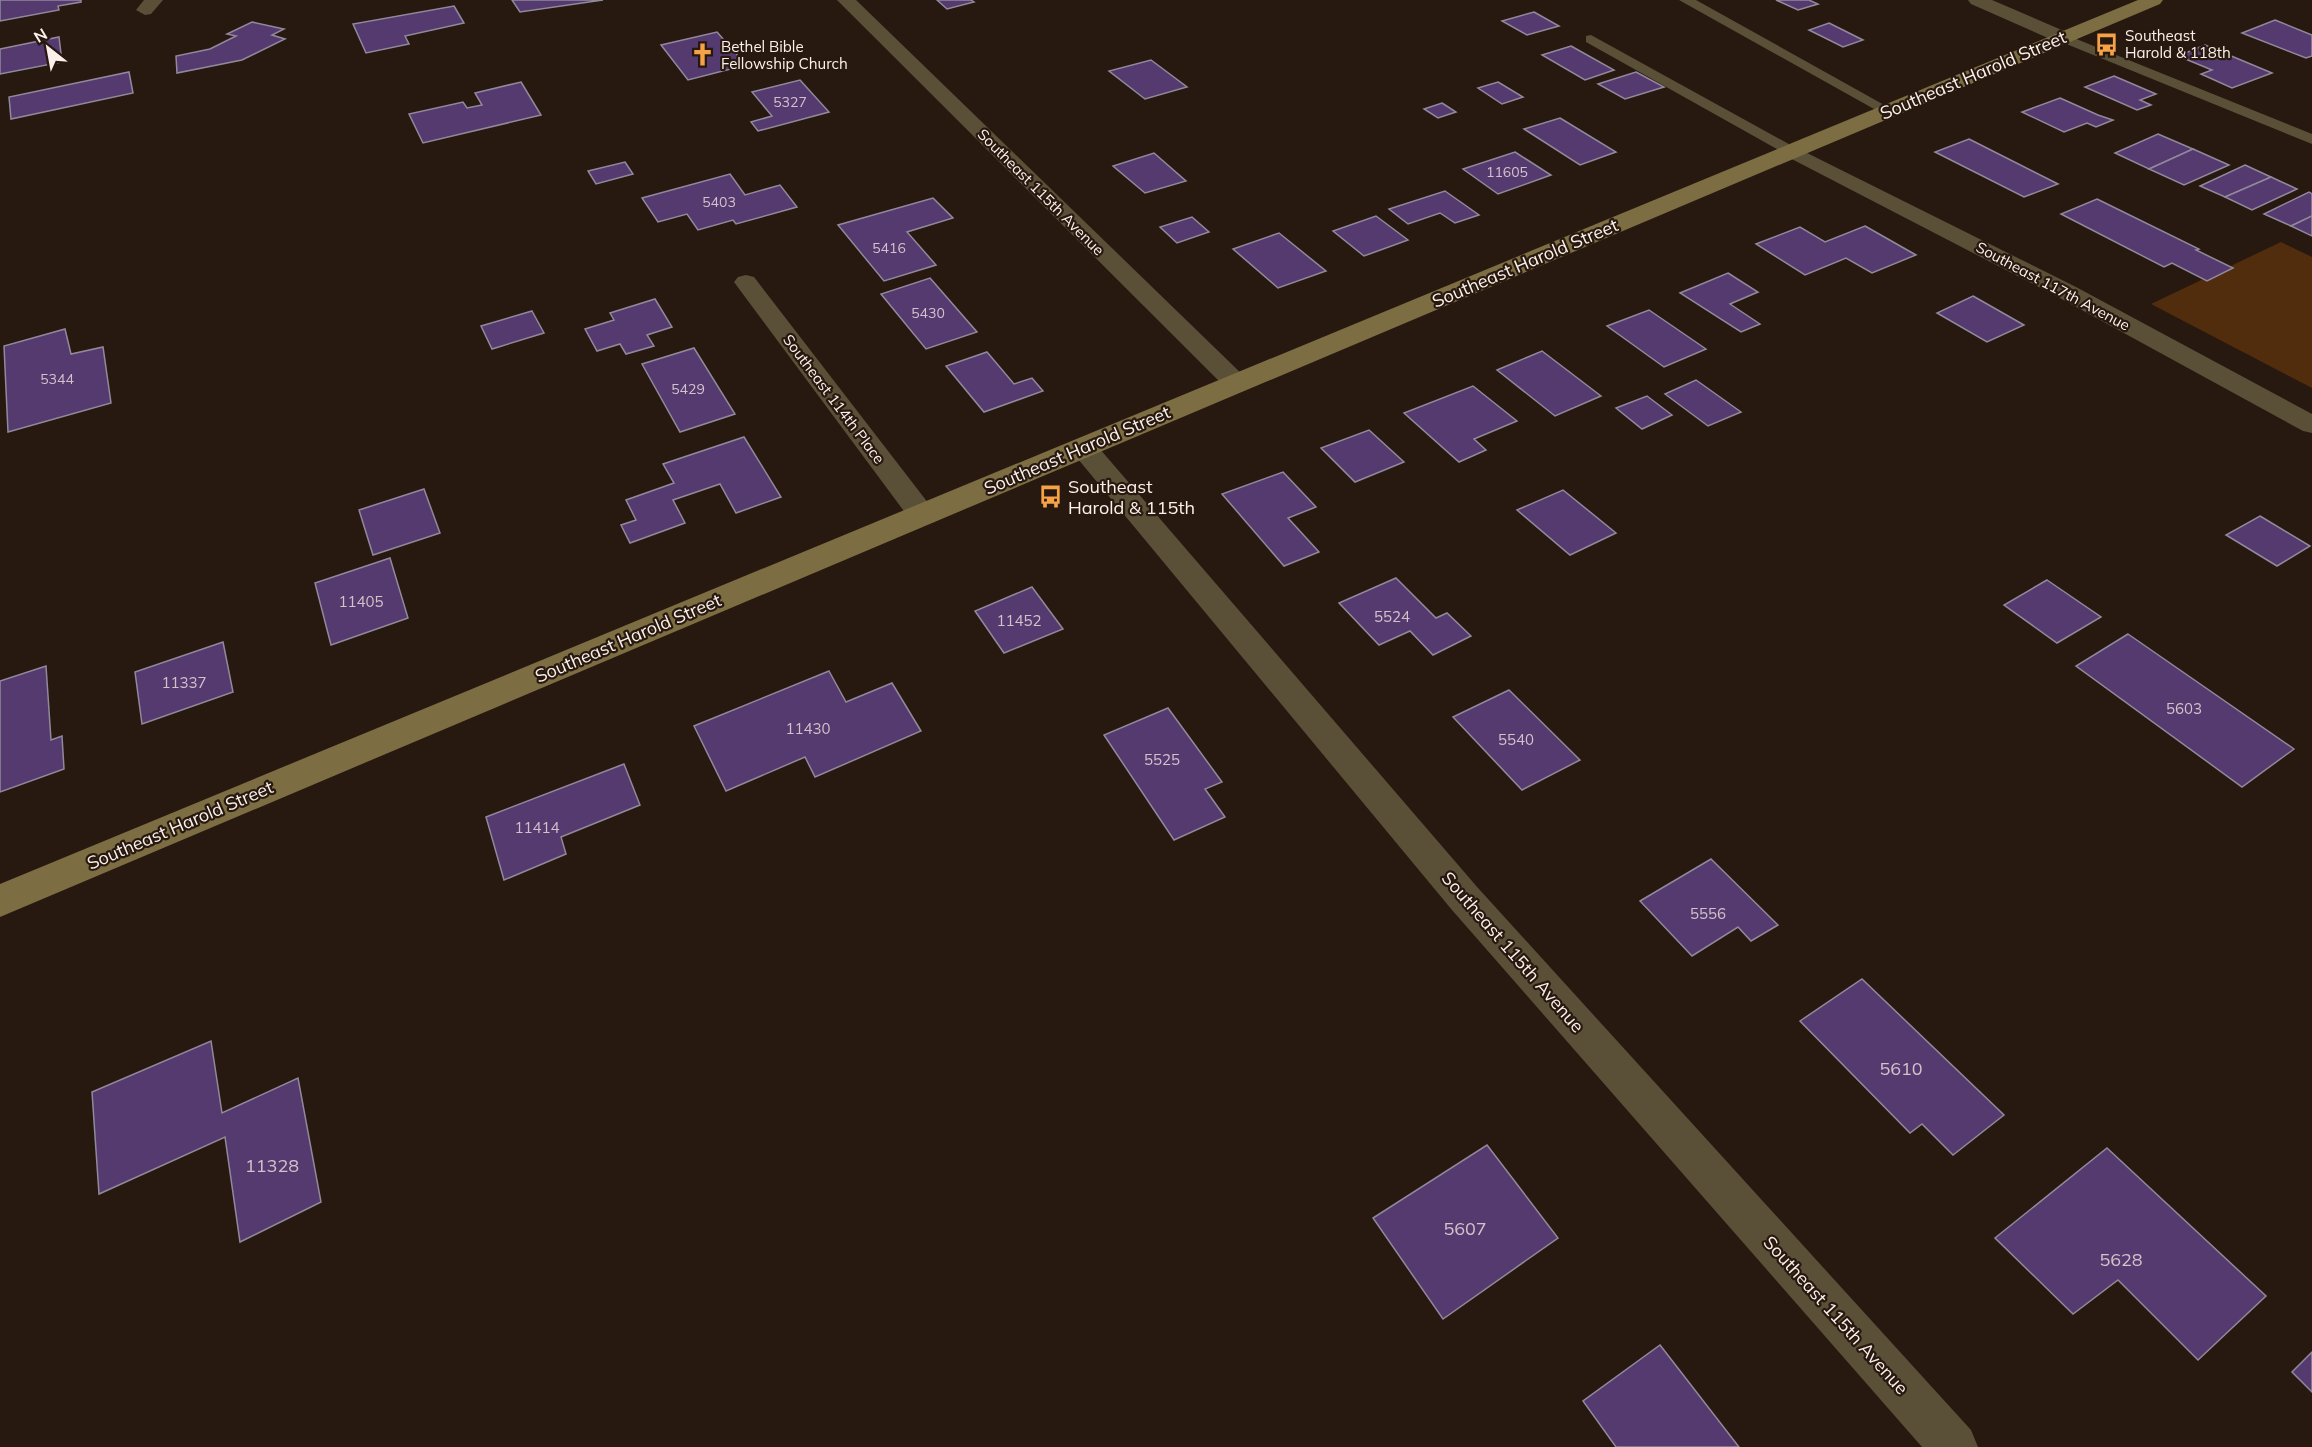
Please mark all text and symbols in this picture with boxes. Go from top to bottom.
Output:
north arrow [18,18,78,78]
text: N [30,23,51,47]
street label: Southeast Harold Street [1876,25,2070,125]
place label: Southeast Harold & 118th [2125,26,2231,62]
bus stop icon: Southeast Harold & 118th [2094,31,2120,57]
place label: Bethel Bible Fellowship Church [721,37,848,73]
church icon: Bethel Bible Fellowship Church [690,42,716,68]
house number: 5327 [773,93,807,111]
street label: Southeast 115th Avenue [974,125,1108,259]
house number: 11605 [1486,163,1528,181]
house number: 5403 [702,193,736,211]
street label: Southeast Harold Street [1428,213,1622,313]
street label: Southeast 117th Avenue [1973,237,2133,335]
house number: 5416 [872,239,906,257]
house number: 5430 [911,304,945,322]
street label: Southeast 114th Place [779,331,889,467]
house number: 5344 [40,370,74,388]
house number: 5429 [671,380,705,398]
street label: Southeast Harold Street [980,400,1174,500]
place label: Southeast Harold & 115th [1068,475,1195,519]
bus stop icon: Southeast Harold & 115th [1037,483,1063,509]
street label: Southeast Harold Street [531,588,725,688]
house number: 11405 [338,592,384,611]
house number: 5524 [1374,607,1410,626]
house number: 11452 [996,611,1042,630]
house number: 11337 [161,673,207,692]
house number: 5603 [2166,699,2202,718]
house number: 11430 [785,719,831,738]
house number: 5540 [1498,730,1534,749]
house number: 5525 [1144,750,1180,769]
street label: Southeast Harold Street [83,775,277,875]
house number: 11414 [514,818,560,837]
street label: Southeast 115th Avenue [1437,867,1589,1037]
house number: 5556 [1690,904,1726,923]
house number: 5610 [1879,1057,1923,1080]
house number: 11328 [245,1154,299,1177]
house number: 5607 [1443,1217,1487,1240]
street label: Southeast 115th Avenue [1759,1231,1913,1399]
house number: 5628 [2099,1248,2143,1271]

